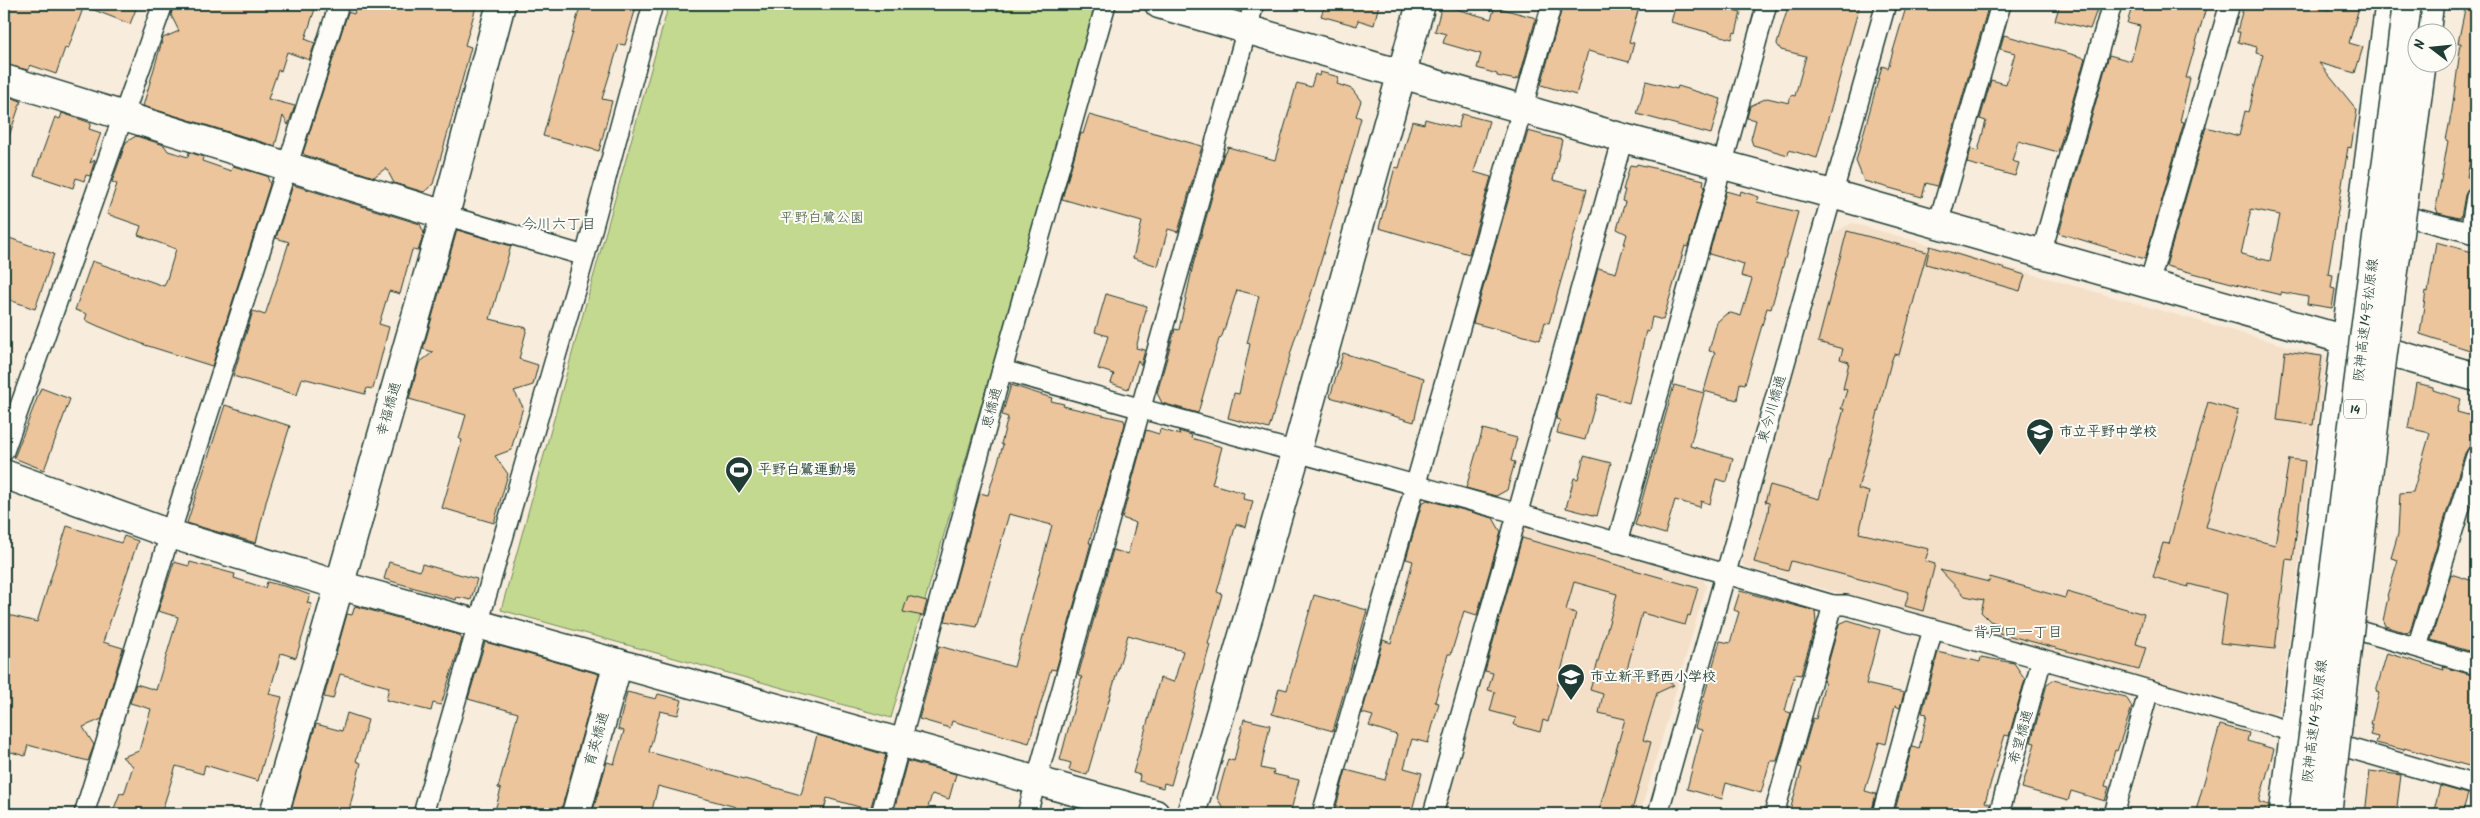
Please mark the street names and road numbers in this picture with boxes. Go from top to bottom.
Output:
street label: 阪神高速14号松原線 [2348,257,2384,383]
street label: 東今川橋通 [1752,372,1792,446]
street label: 幸福橋通 [371,379,407,439]
street label: 恵橋通 [976,385,1008,431]
road number: 14 [2344,399,2366,418]
street label: 阪神高速14号松原線 [2297,658,2333,784]
street label: 希望橋通 [2003,707,2039,767]
street label: 育英橋通 [579,709,615,769]

